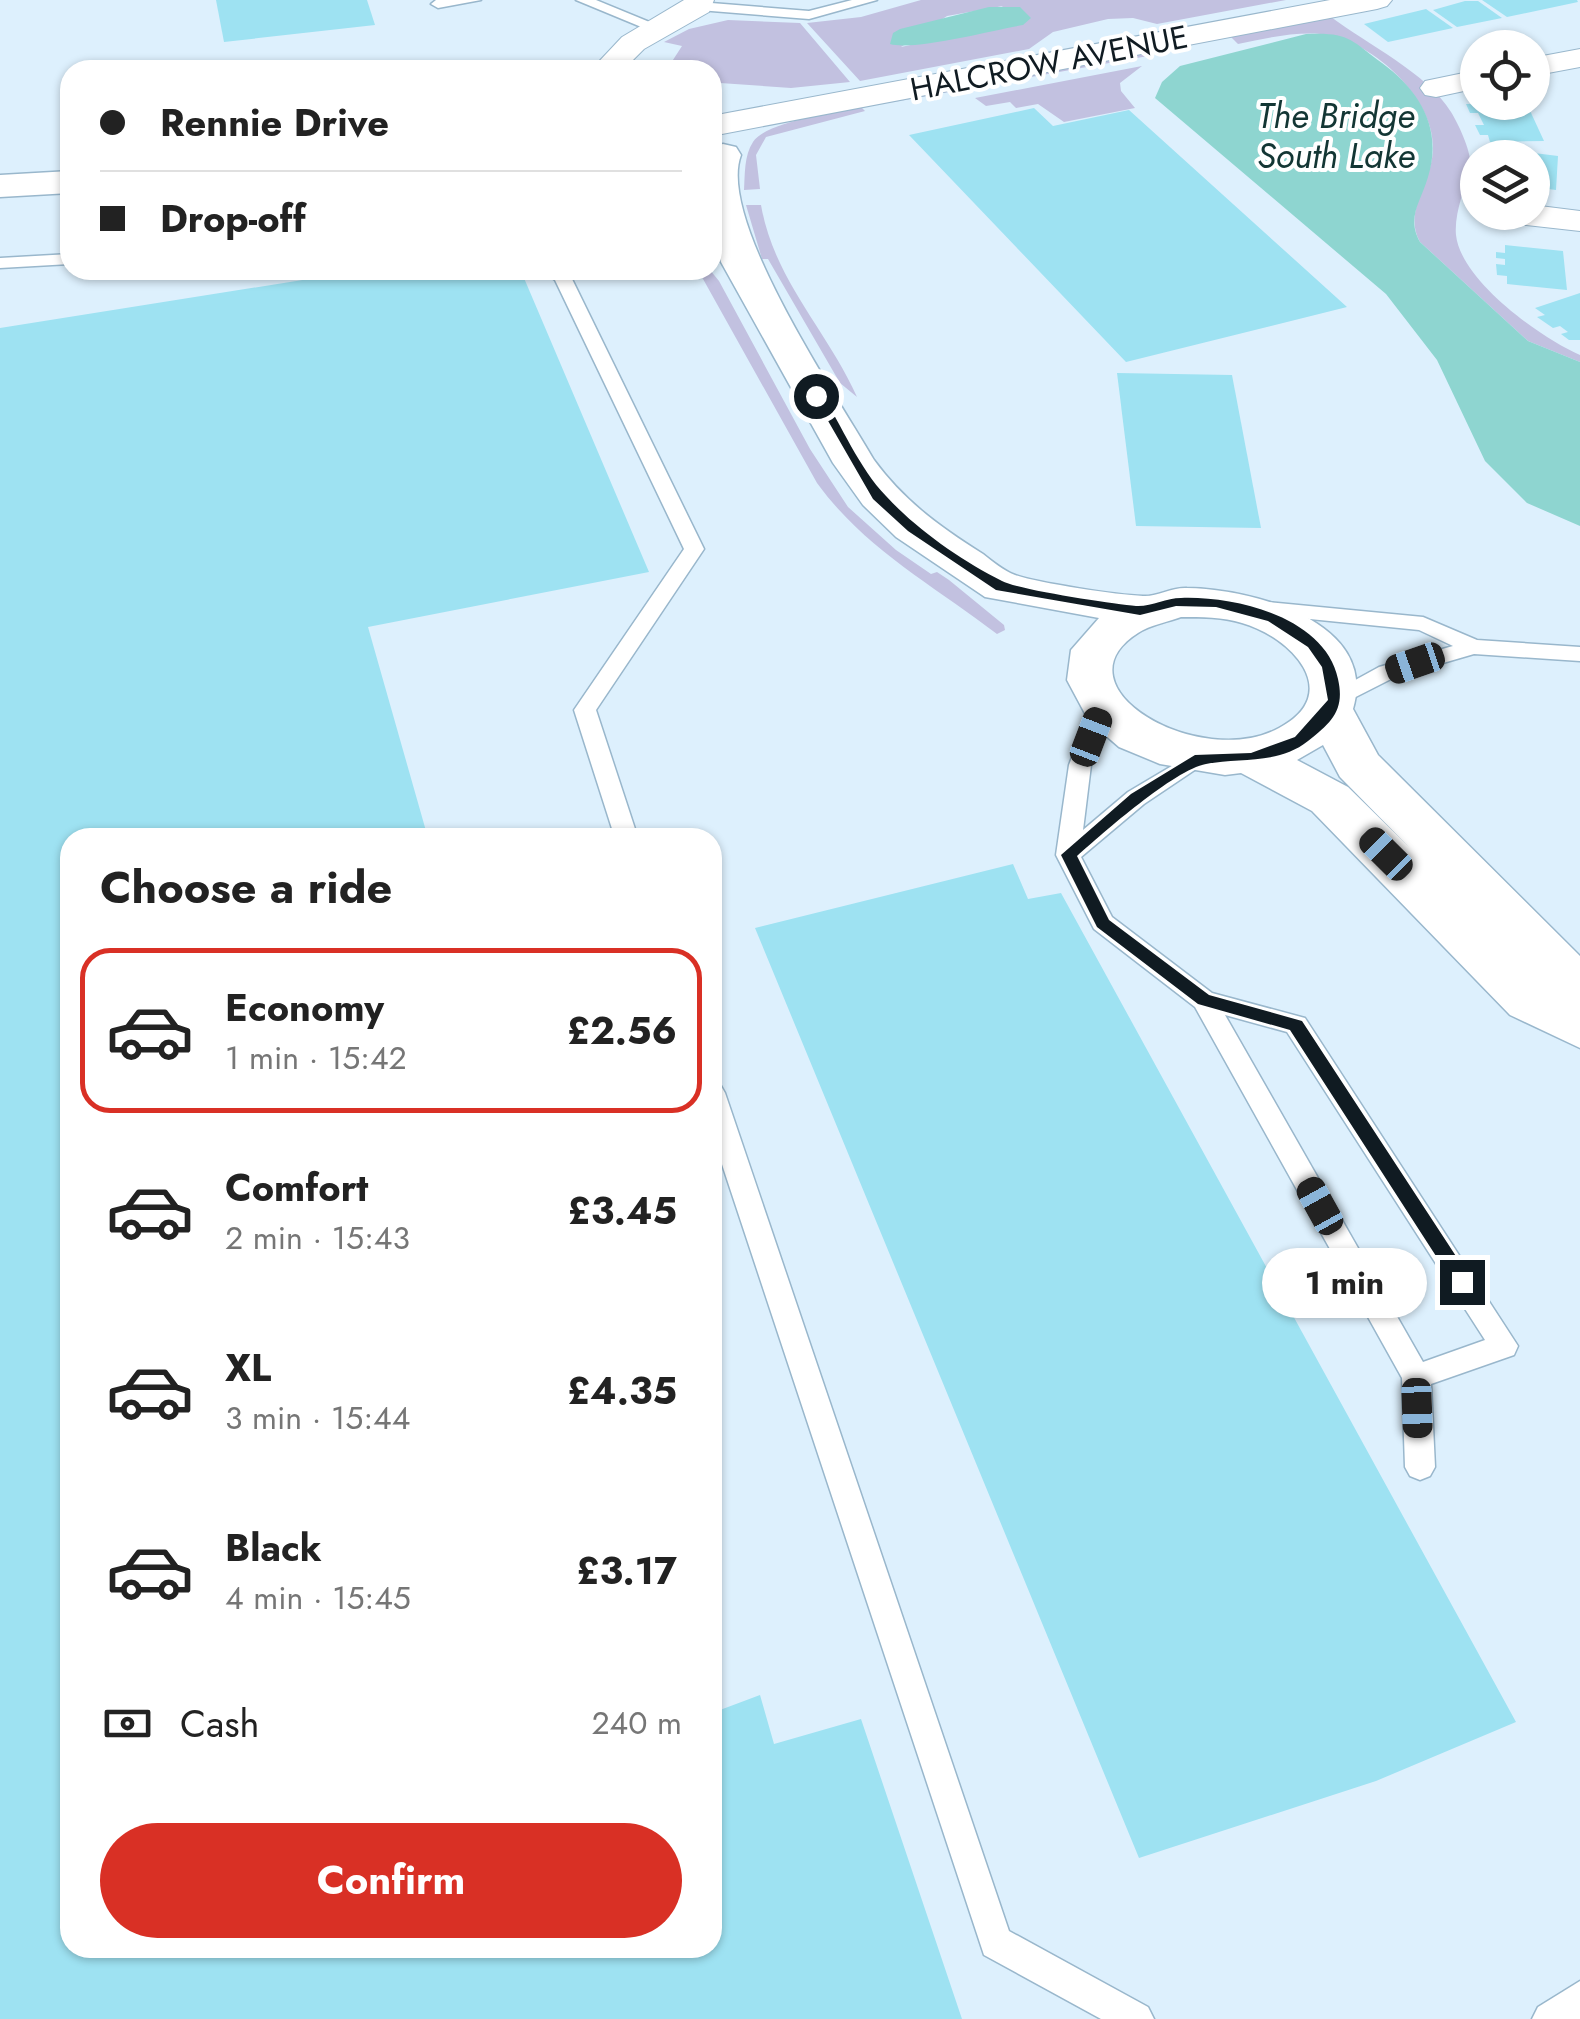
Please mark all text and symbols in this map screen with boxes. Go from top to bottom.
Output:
street label: HALCROW AVENUE [906,14,1192,112]
map controls [1460,30,1550,230]
button: locate [1460,30,1550,120]
water label: The Bridge South Lake [1257,91,1416,181]
text: Rennie Drive [160,95,389,150]
button: layers [1460,140,1550,230]
text: Drop-off [160,191,306,246]
route start [794,374,839,419]
car [1382,639,1448,687]
car [1066,704,1116,770]
car [1354,822,1418,886]
text: Choose a ride [100,855,392,920]
text: Economy [225,980,384,1035]
icon: car [105,986,195,1076]
text: £2.56 [567,1003,677,1058]
text: 1 min · 15:42 [225,1035,407,1081]
text: Comfort [225,1160,368,1215]
icon: car [105,1166,195,1256]
car [1292,1172,1348,1240]
text: £3.45 [567,1183,677,1238]
text: 2 min · 15:43 [225,1215,410,1261]
callout: 1 min [1262,1247,1427,1317]
text: 1 min [1305,1260,1384,1306]
route end [1440,1260,1485,1305]
text: XL [225,1340,271,1395]
icon: car [105,1346,195,1436]
text: £4.35 [567,1363,677,1418]
car [1401,1377,1433,1439]
text: 3 min · 15:44 [225,1395,410,1441]
text: Black [225,1520,322,1575]
icon: car [105,1526,195,1616]
text: £3.17 [576,1543,677,1598]
text: 4 min · 15:45 [225,1575,411,1621]
icon: cash [100,1696,155,1751]
text: Cash [180,1696,260,1751]
text: 240 m [591,1700,682,1746]
button: Confirm [100,1823,682,1938]

